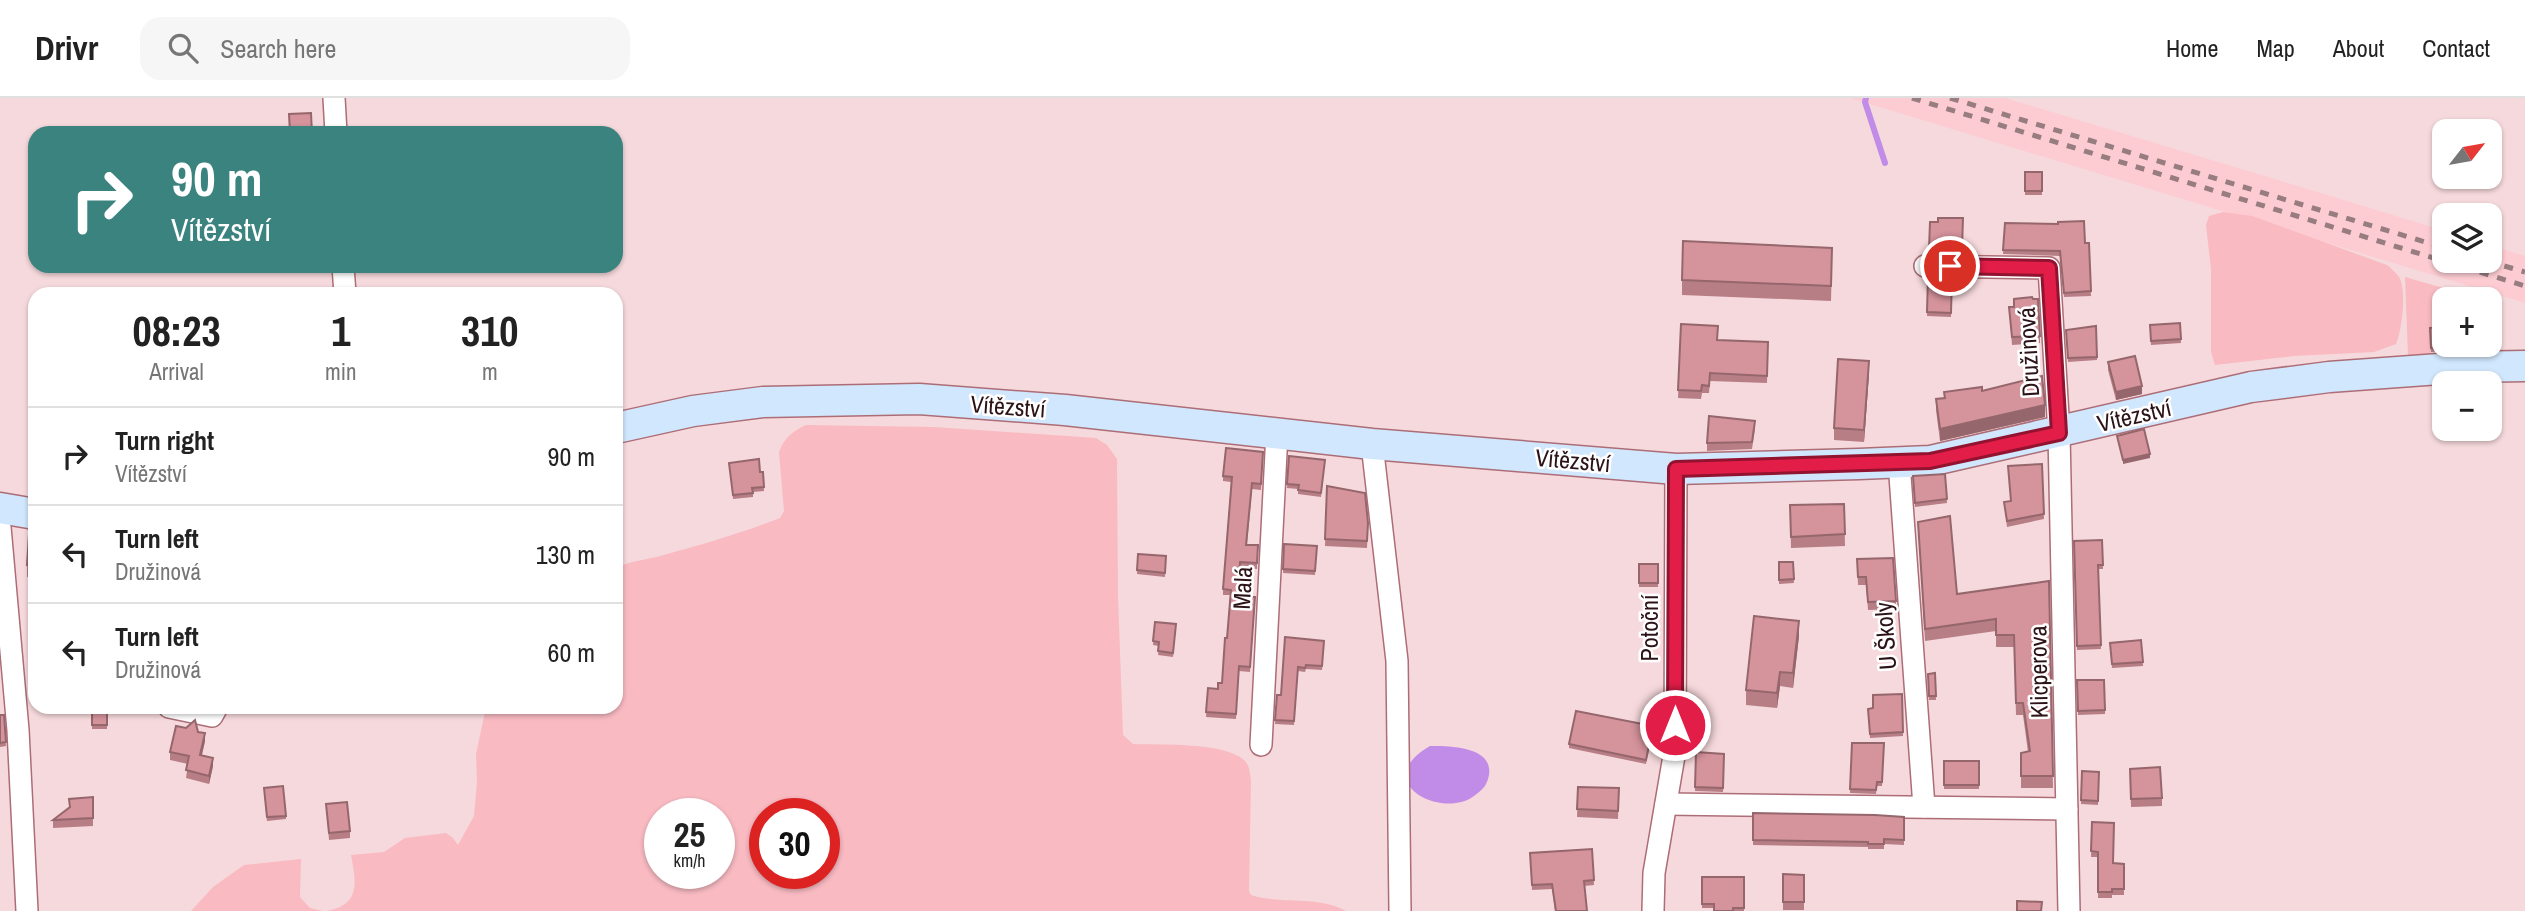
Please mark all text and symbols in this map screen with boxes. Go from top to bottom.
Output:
search box [140,17,630,80]
text: Drivr [35,26,98,70]
icon: search [164,29,202,67]
text: Search here [220,31,336,66]
text: Home [2166,32,2218,64]
text: Map [2256,32,2295,64]
text: About [2333,32,2384,64]
text: Contact [2422,32,2490,64]
north arrow [2432,119,2502,189]
map controls [2432,119,2502,441]
text: 90 m [171,145,263,211]
icon: right [56,154,147,245]
button: layers [2432,203,2502,273]
text: Vítězství [171,208,271,251]
pin [1920,236,1980,296]
icon: arrive [1931,247,1969,285]
button: + [2432,287,2502,357]
text: 08:23 [133,303,221,359]
text: 1 [331,303,350,359]
text: 310 [461,303,519,359]
street label: Družinová [2010,306,2046,398]
text: Arrival [149,356,204,387]
text: min [325,356,357,387]
text: m [482,356,498,387]
button: − [2432,371,2502,441]
street label: Vítězství [969,387,1047,425]
street label: Vítězství [2094,391,2175,439]
text: Turn right [115,423,214,458]
icon: right [56,437,94,475]
text: 90 m [548,439,595,474]
street label: Vítězství [1534,441,1612,479]
text: Vítězství [115,458,187,489]
text: Turn left [115,521,199,556]
icon: left [56,535,94,573]
text: 130 m [536,537,595,572]
text: Družinová [115,556,201,587]
street label: Malá [1225,566,1259,610]
street label: Potoční [1633,594,1665,661]
street label: U Školy [1867,601,1903,671]
text: Turn left [115,619,199,654]
street label: Klicperova [2021,625,2055,719]
icon: left [56,633,94,671]
text: 60 m [548,635,595,670]
text: Družinová [115,654,201,685]
position arrow [1638,688,1712,762]
speed limit sign: 30 [749,798,840,889]
text: 25 [674,811,705,858]
text: km/h [674,848,706,873]

